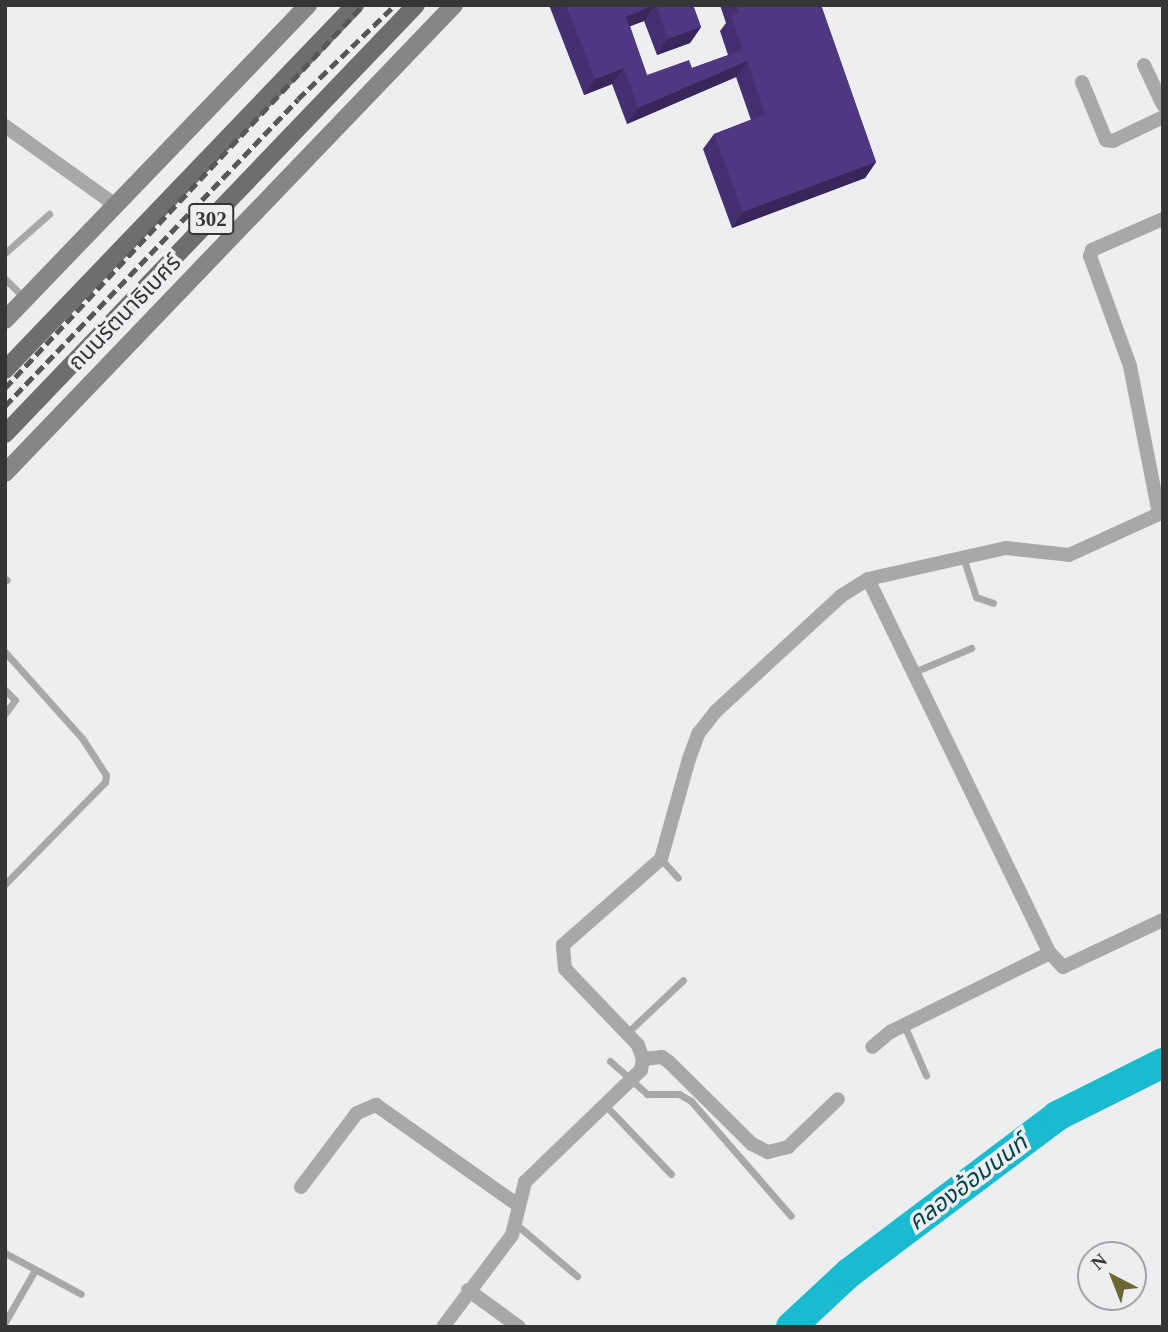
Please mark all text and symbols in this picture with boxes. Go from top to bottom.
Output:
road number: 302 [188,202,234,236]
street label: ถนนรัตนาธิเบศร์ [63,249,187,377]
water label: คลองอ้อมนนท์ [903,1129,1033,1237]
north arrow [1077,1241,1147,1311]
text: N [1087,1249,1111,1274]

